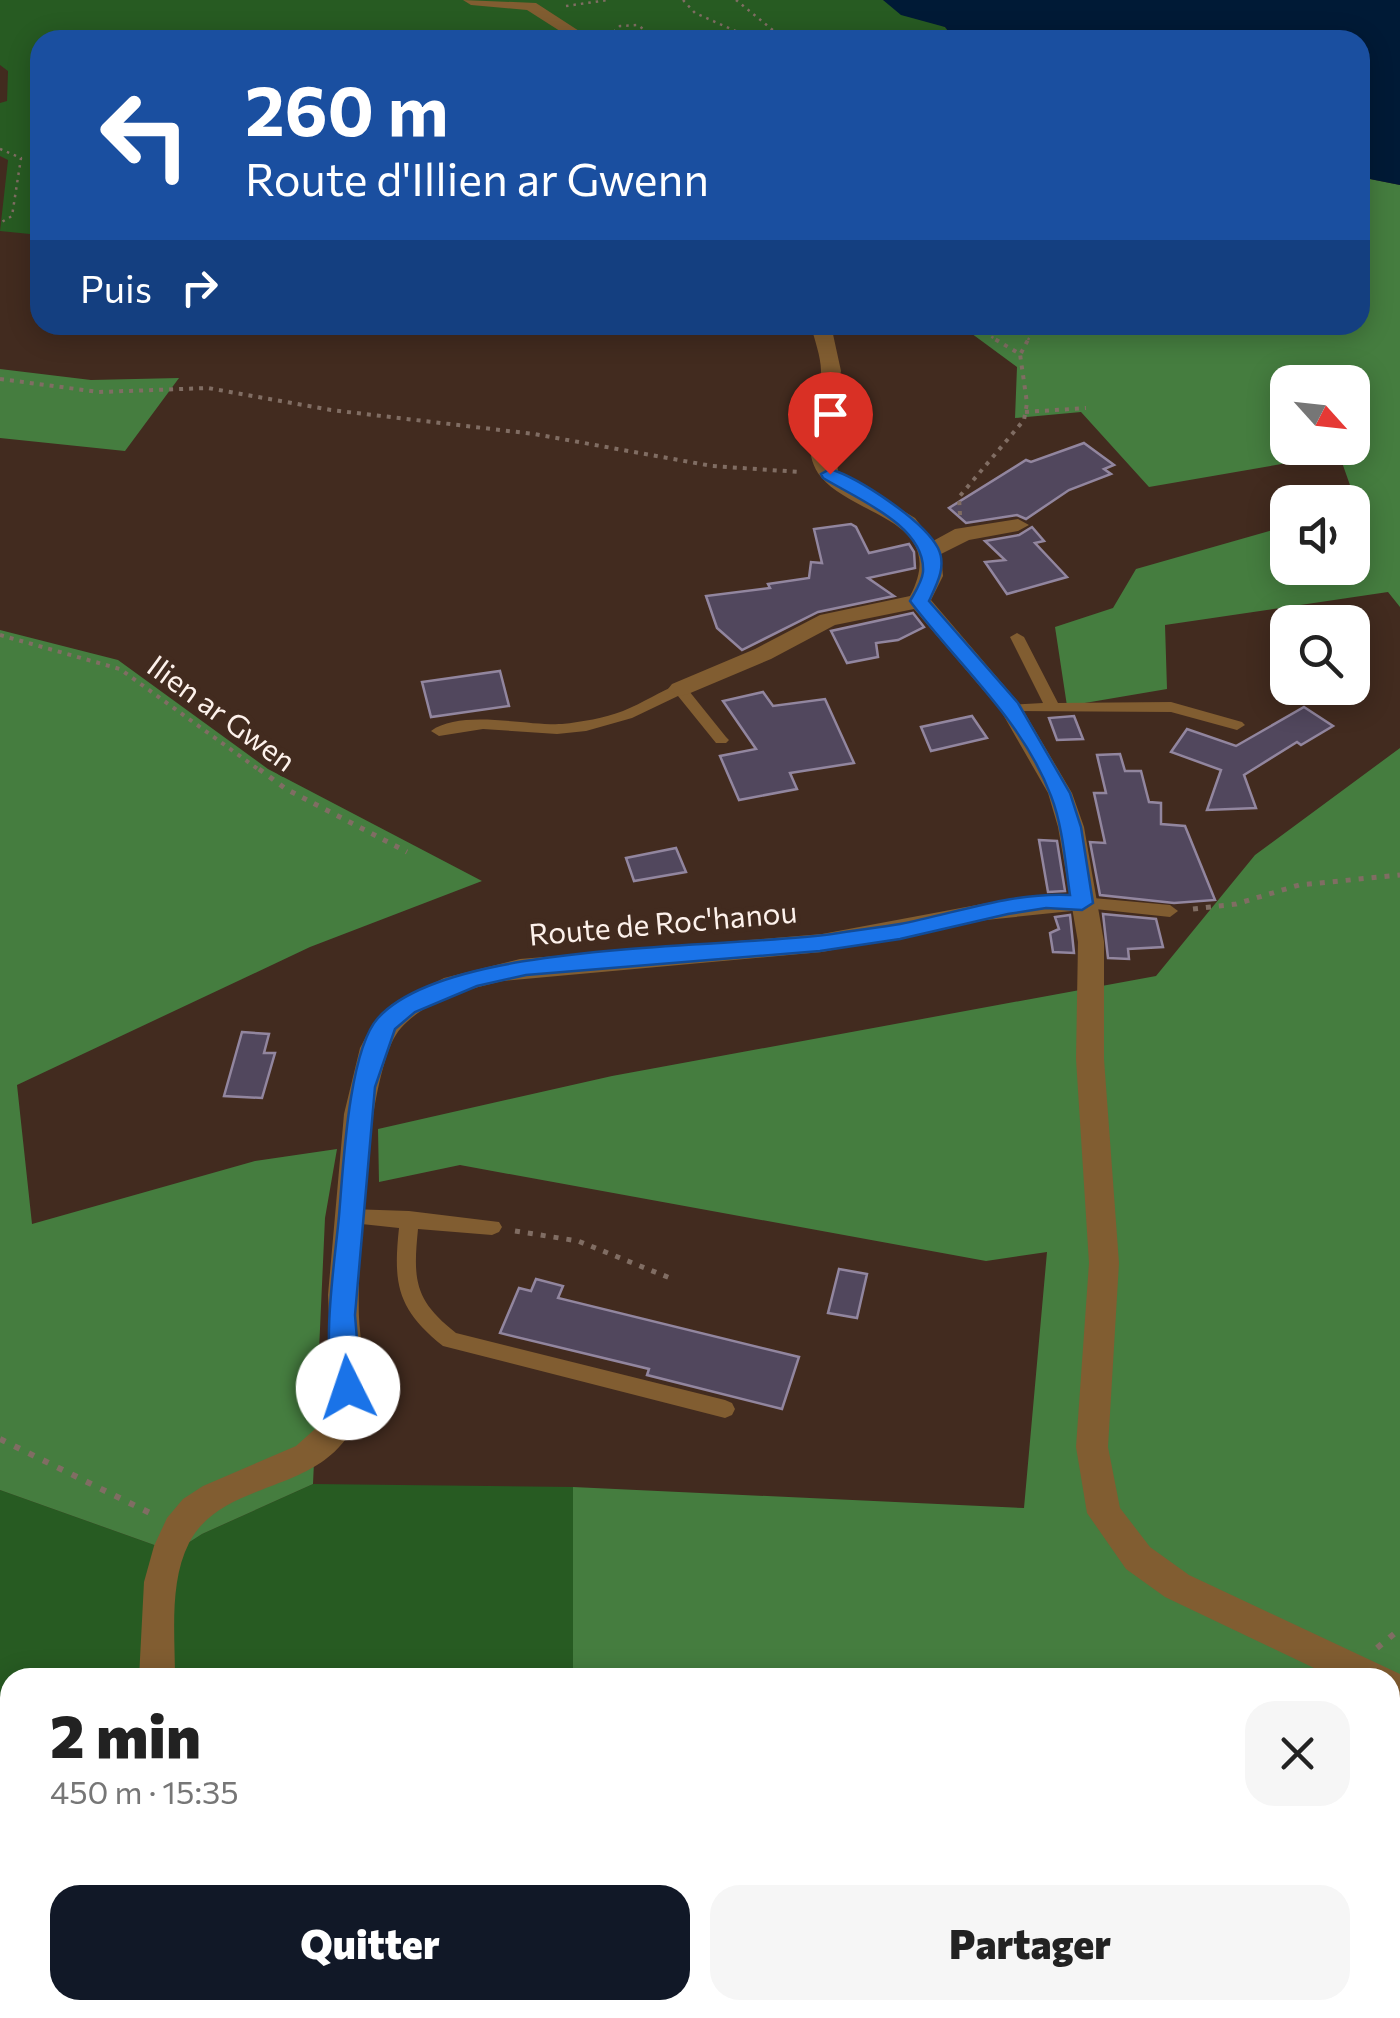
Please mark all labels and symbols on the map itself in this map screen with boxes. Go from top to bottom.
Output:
north arrow [1270,365,1370,465]
pin [788,372,873,475]
street label: Ilien ar Gwen [141,646,304,778]
street label: Route de Roc'hanou [527,891,798,952]
position arrow [296,1336,400,1440]

